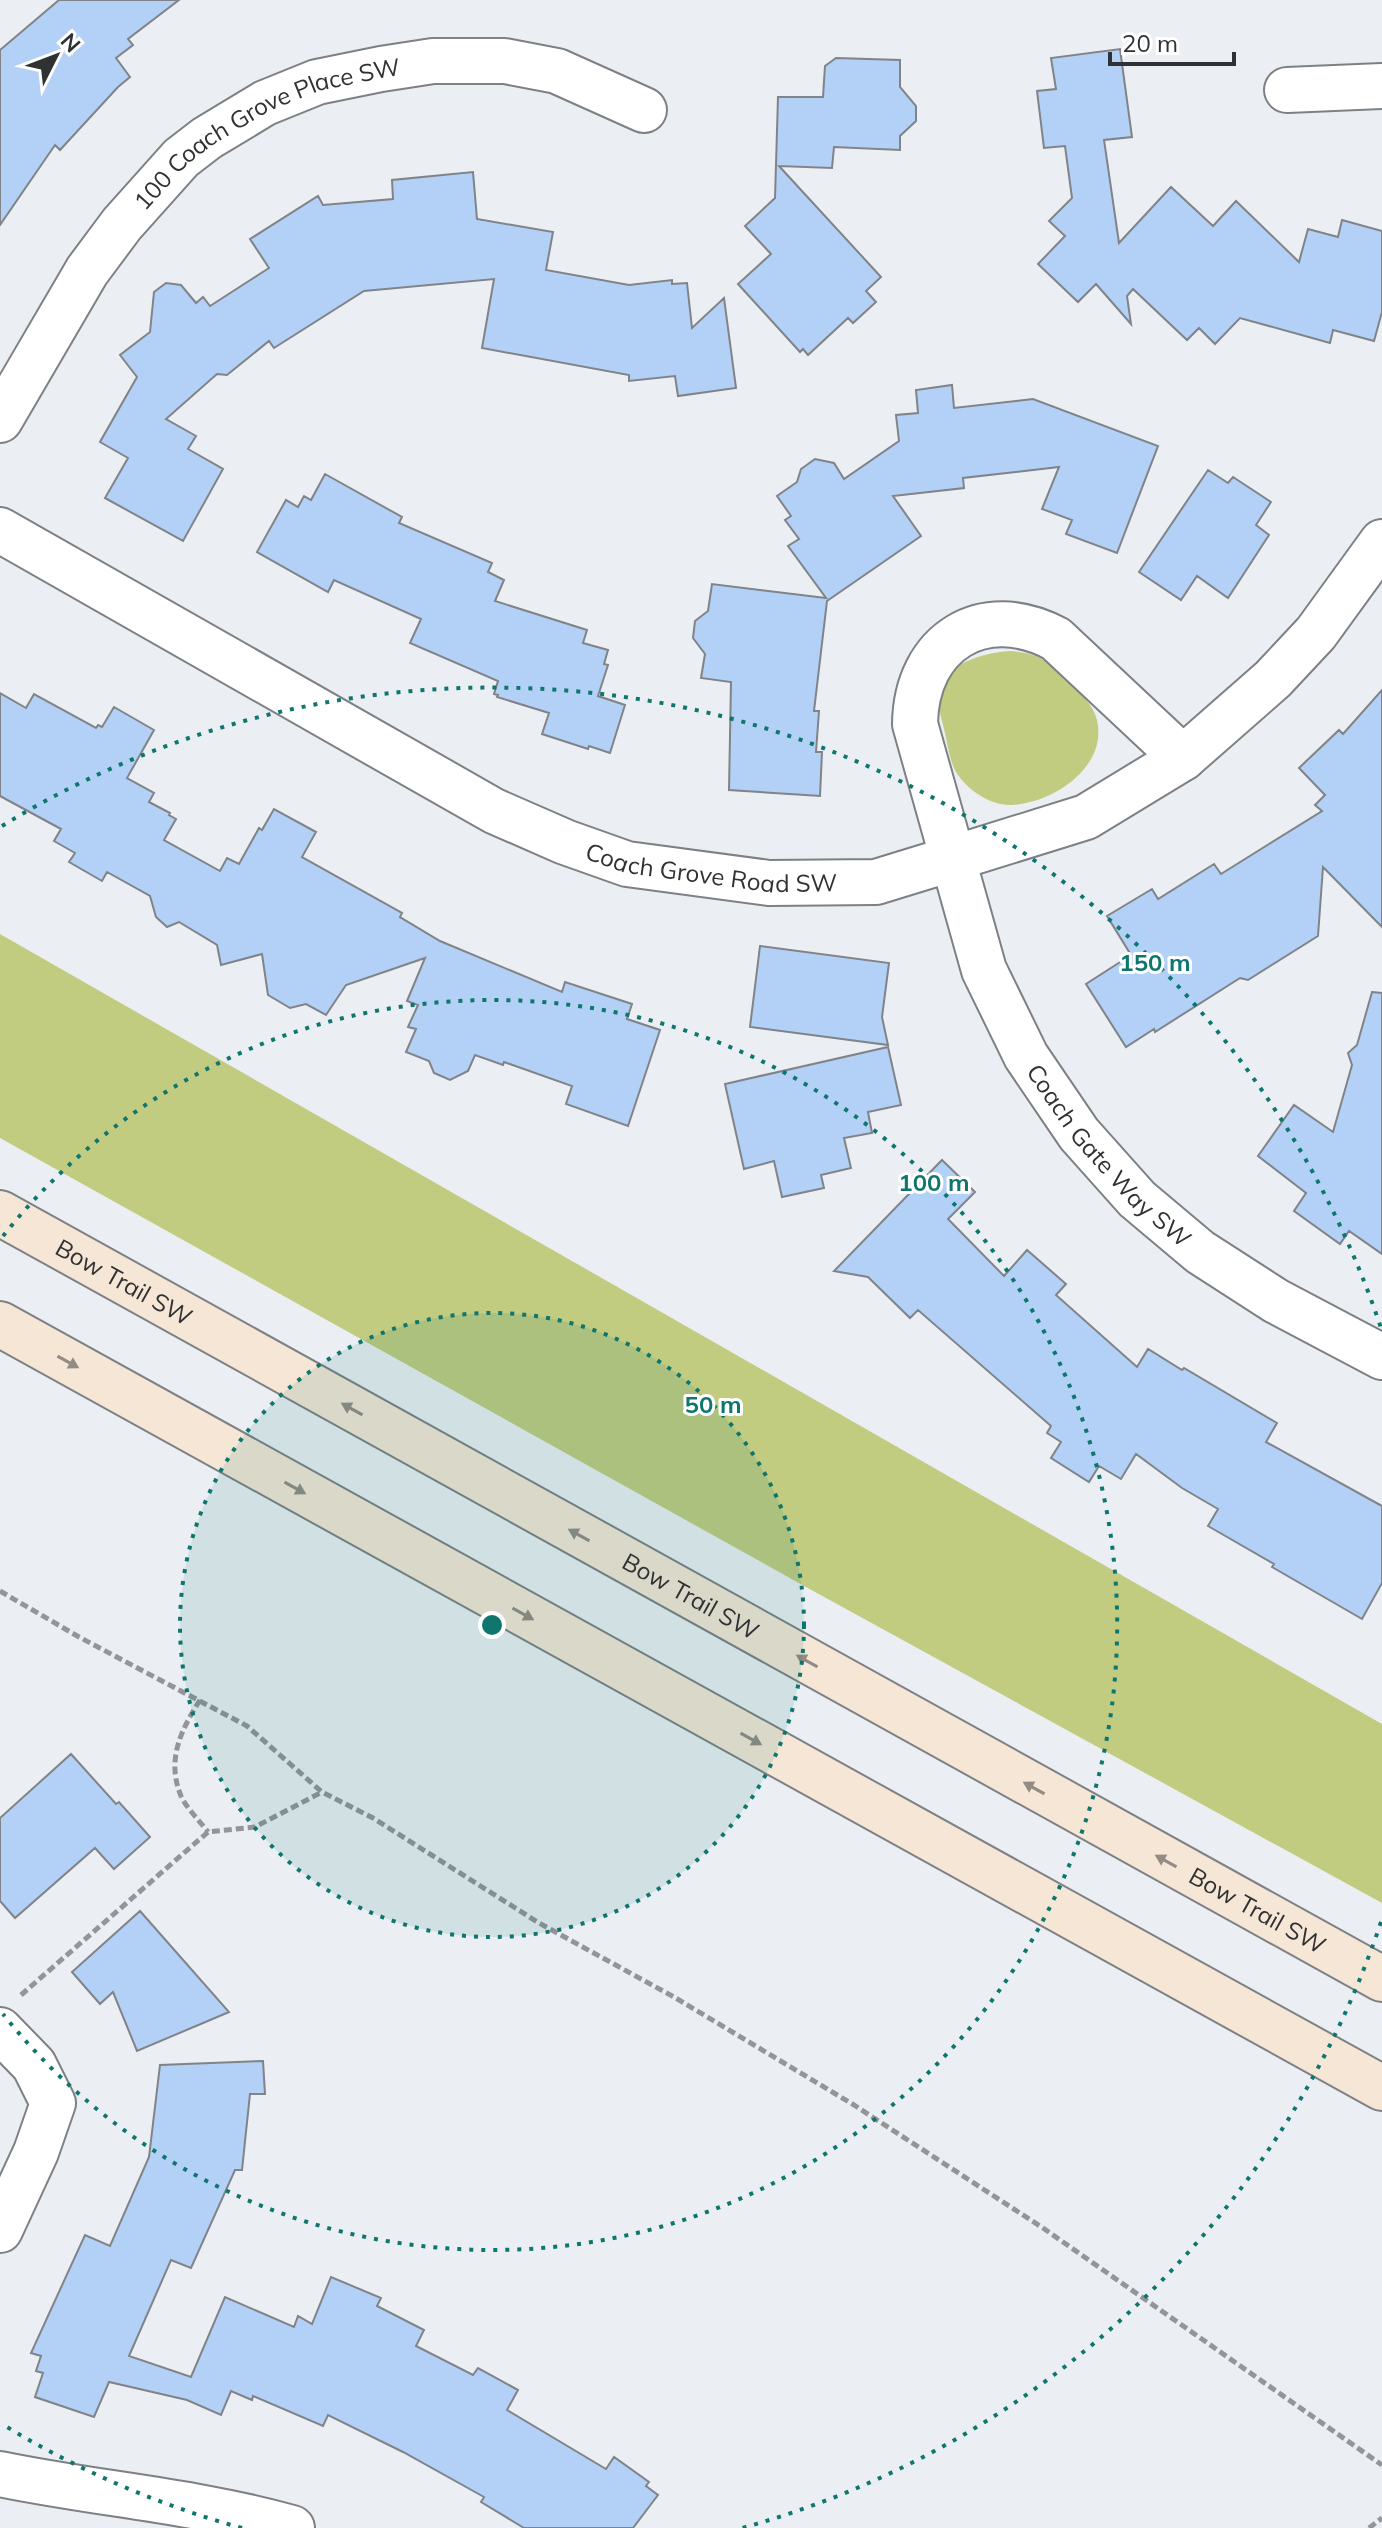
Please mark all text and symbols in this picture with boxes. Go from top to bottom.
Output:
north arrow [16,16,96,96]
scale bar [1110,16,1234,66]
text: N [55,27,87,58]
text: 20 m [1122,28,1178,58]
street label: 100 Coach Grove Place SW [127,51,402,216]
street label: Coach Grove Road SW [582,836,837,899]
text: 150 m [1119,947,1191,977]
street label: Coach Gate Way SW [1021,1058,1198,1253]
text: 100 m [898,1167,970,1197]
street label: Bow Trail SW [51,1232,198,1332]
one-way arrow [57,1355,79,1369]
text: 50 m [685,1389,741,1419]
one-way arrow [341,1402,363,1416]
one-way arrow [284,1481,307,1495]
one-way arrow [568,1528,591,1542]
street label: Bow Trail SW [617,1546,765,1646]
one-way arrow [512,1607,534,1621]
centre of rings [478,1611,506,1639]
one-way arrow [795,1654,818,1668]
one-way arrow [740,1732,762,1746]
one-way arrow [1023,1781,1045,1795]
one-way arrow [1155,1854,1178,1867]
street label: Bow Trail SW [1184,1860,1331,1960]

